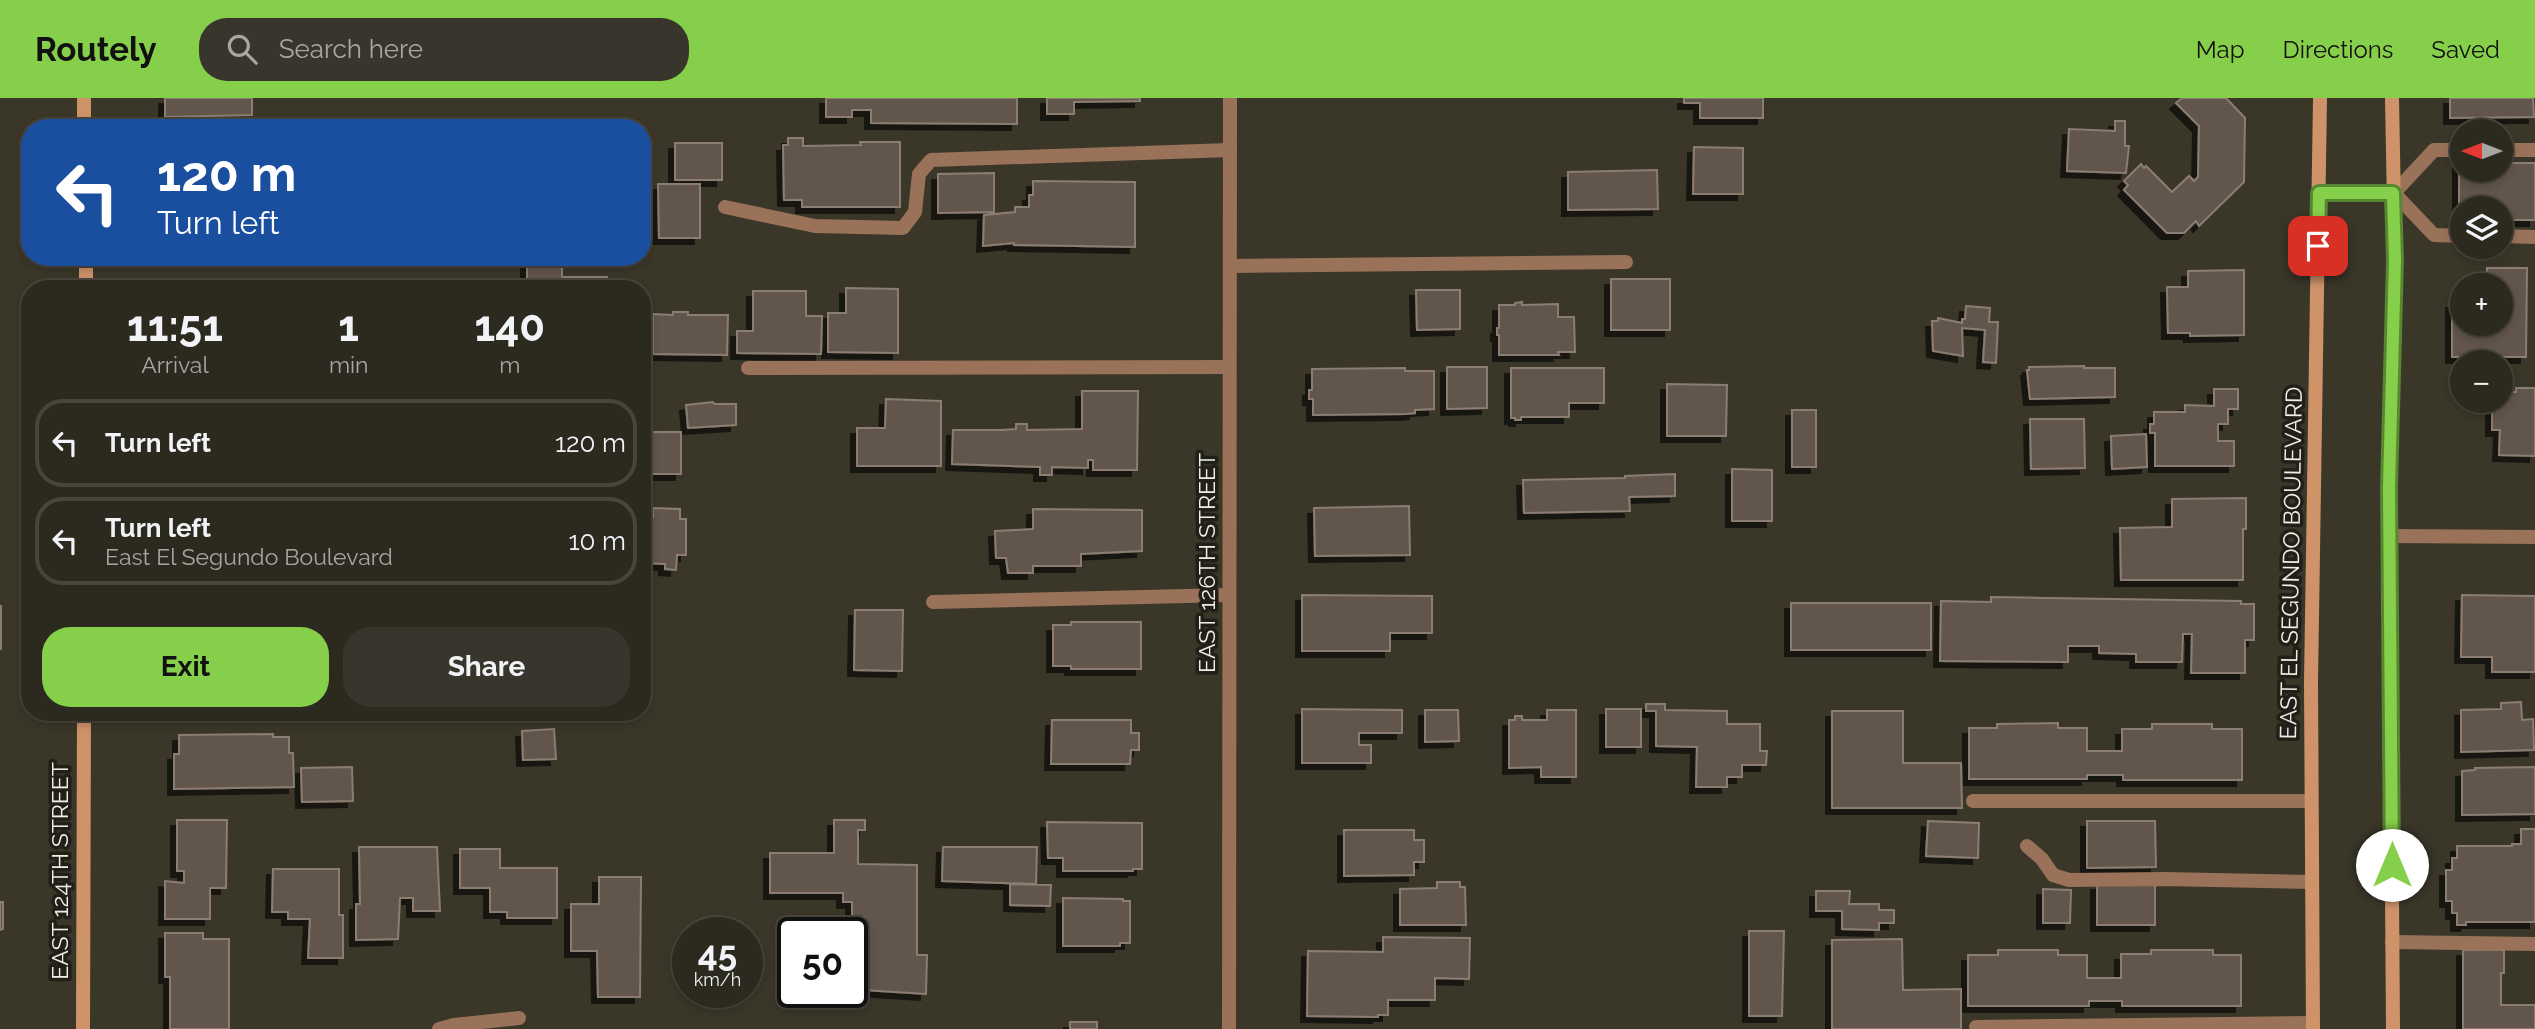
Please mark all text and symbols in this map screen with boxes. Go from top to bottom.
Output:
search box [199,18,689,81]
text: Routely [35,30,157,69]
icon: search [223,30,261,68]
text: Search here [279,34,423,64]
text: Map [2196,35,2245,64]
text: Directions [2283,35,2393,64]
text: Saved [2431,35,2500,64]
north arrow [2450,119,2513,182]
map controls [2450,119,2513,413]
text: 120 m [157,145,296,202]
icon: left [42,147,133,238]
button: layers [2450,196,2513,259]
text: Turn left [157,204,279,241]
pin [2288,216,2348,276]
icon: arrive [2299,227,2337,265]
button: + [2450,273,2513,336]
text: 11:51 [127,302,223,351]
text: 1 [338,302,359,351]
text: 140 [474,302,545,351]
button: − [2450,350,2513,413]
text: Arrival [141,351,209,378]
text: min [329,351,368,378]
text: m [499,351,520,378]
street label: EAST EL SEGUNDO BOULEVARD [2274,387,2307,739]
icon: left [46,424,84,462]
text: Turn left [105,428,211,458]
text: 120 m [555,428,626,458]
street label: EAST 126TH STREET [1193,453,1220,673]
text: Turn left [105,513,211,543]
icon: left [46,522,84,560]
text: 10 m [568,526,626,556]
text: East El Segundo Boulevard [105,543,393,570]
button: Exit [42,627,329,707]
button: Share [343,627,630,707]
street label: EAST 124TH STREET [46,762,73,980]
position arrow [2355,828,2429,902]
speed limit sign: 50 [777,917,868,1008]
text: 45 [698,933,737,974]
text: km/h [694,969,741,990]

